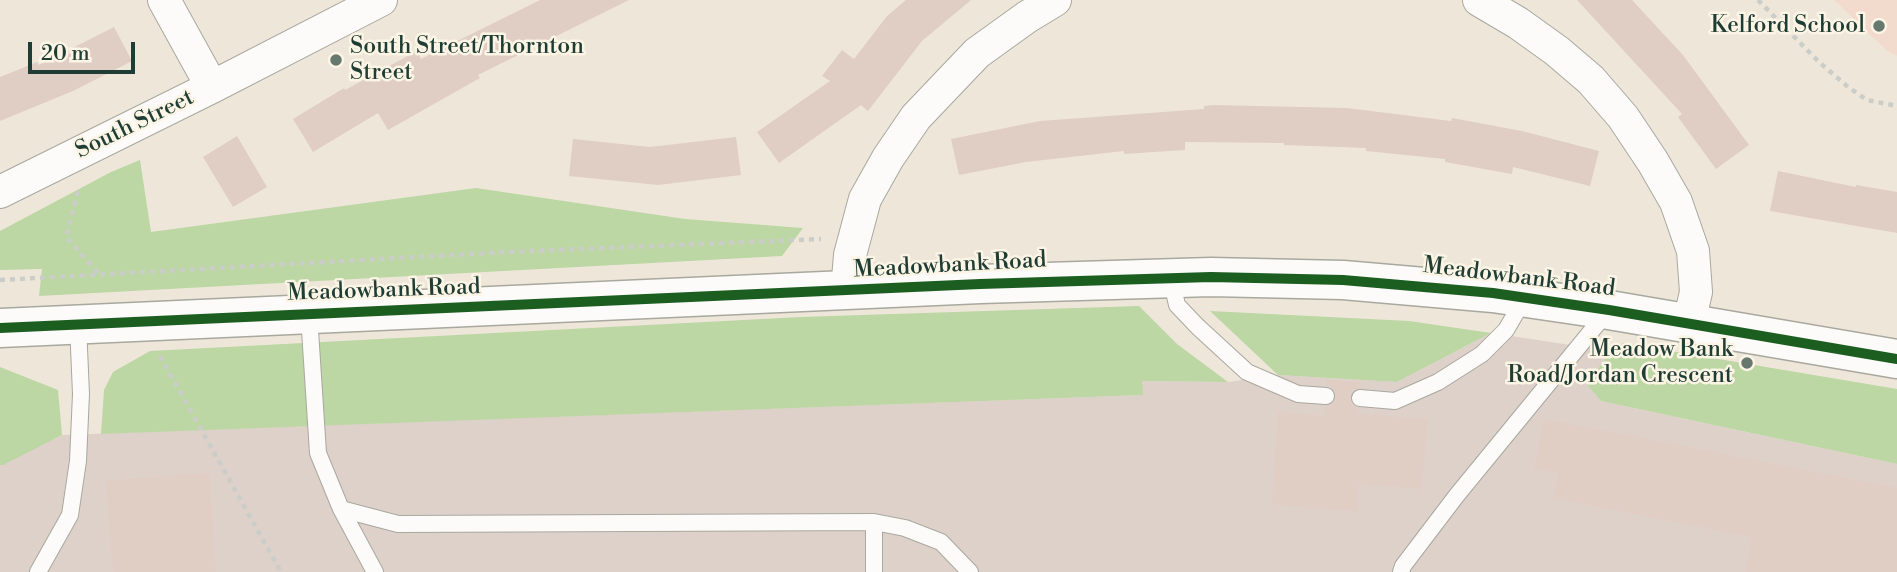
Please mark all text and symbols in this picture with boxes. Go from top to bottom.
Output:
place label: Kelford School [1711,12,1865,40]
marker: Kelford School [1871,18,1887,34]
scale bar [32,28,138,72]
place label: South Street/Thornton Street [350,33,584,87]
text: 20 m [41,41,90,67]
marker: South Street/Thornton Street [328,52,344,68]
street label: South Street [71,84,199,166]
street label: Meadowbank Road [853,247,1047,285]
street label: Meadowbank Road [1421,253,1617,303]
street label: Meadowbank Road [287,274,481,308]
place label: Meadow Bank Road/Jordan Crescent [1507,336,1733,390]
marker: Meadow Bank Road/Jordan Crescent [1739,355,1755,371]

